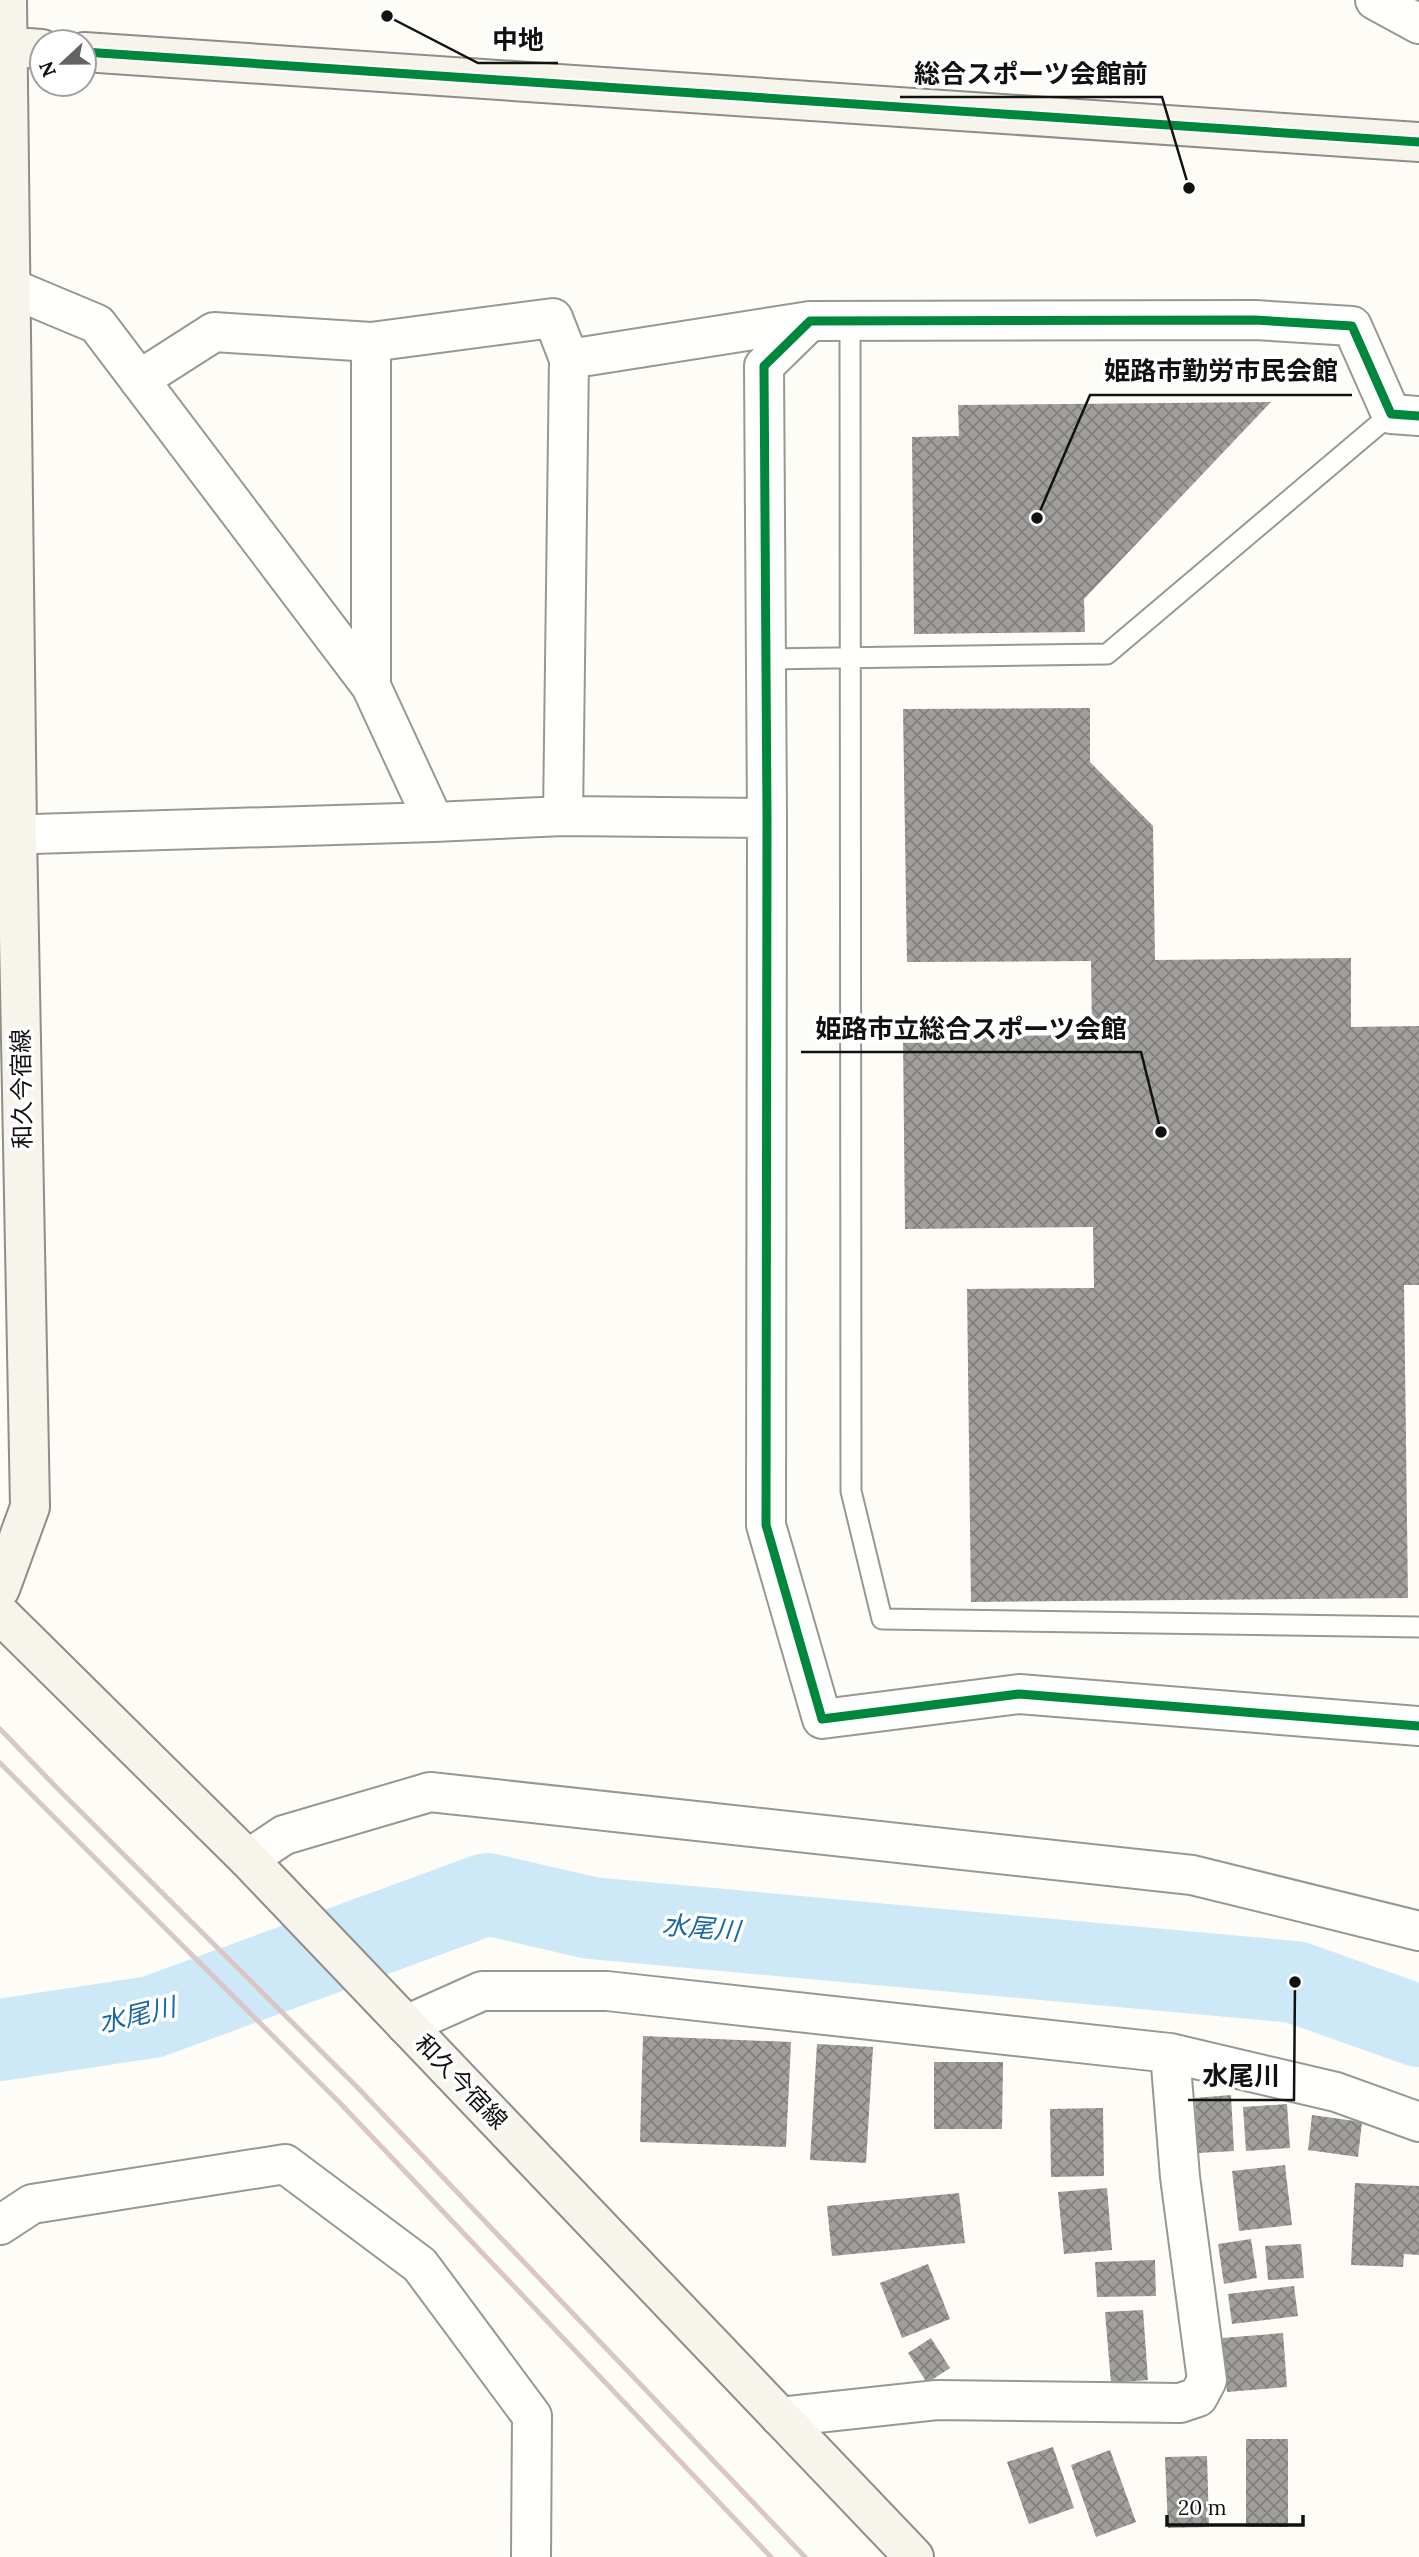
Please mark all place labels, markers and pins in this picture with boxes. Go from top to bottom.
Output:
callout: 中地 [478,16,558,63]
callout: 総合スポーツ会館前 [900,50,1162,97]
callout: 姫路市勤労市民会館 [1090,348,1352,395]
callout: 姫路市立総合スポーツ会館 [801,1005,1141,1052]
callout: 水尾川 [1188,2053,1294,2100]

